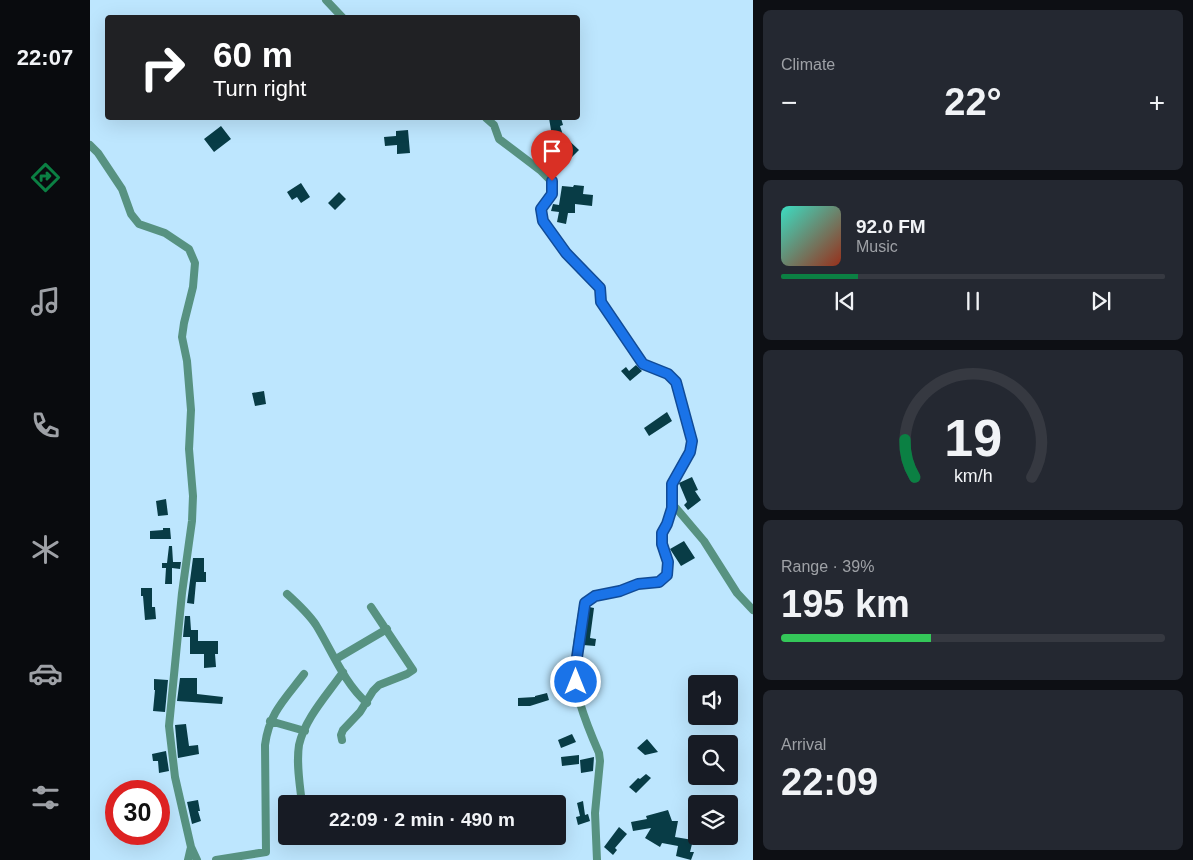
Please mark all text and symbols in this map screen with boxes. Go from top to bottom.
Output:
icon: right [130,35,195,100]
text: 60 m [213,35,293,74]
text: 22:07 [17,45,73,70]
text: Climate [781,56,835,73]
text: Turn right [213,76,306,101]
text: 22° [944,81,1002,123]
text: − [781,87,797,118]
text: + [1149,87,1165,118]
pin [531,130,573,181]
icon: arrive [538,137,566,165]
icon: directions [28,160,63,195]
text: 92.0 FM [856,216,926,237]
text: Music [856,238,898,255]
icon: music [28,284,63,319]
icon: previous [831,287,859,315]
icon: pause [959,287,987,315]
icon: next [1087,287,1115,315]
icon: phone [28,408,63,443]
text: 19 [944,409,1002,467]
text: km/h [954,466,992,486]
icon: climate [28,532,63,567]
text: Range · 39% [781,558,874,575]
text: 195 km [781,583,910,625]
position arrow [549,655,601,707]
icon: car [28,656,63,691]
map controls [688,675,738,845]
button: sound [688,675,738,725]
button: search [688,735,738,785]
text: Arrival [781,736,826,753]
text: 22:09 [781,761,878,803]
icon: filters [28,780,63,815]
speed limit sign: 30 [105,780,170,845]
button: layers [688,795,738,845]
text: 22:09 · 2 min · 490 m [329,809,515,830]

